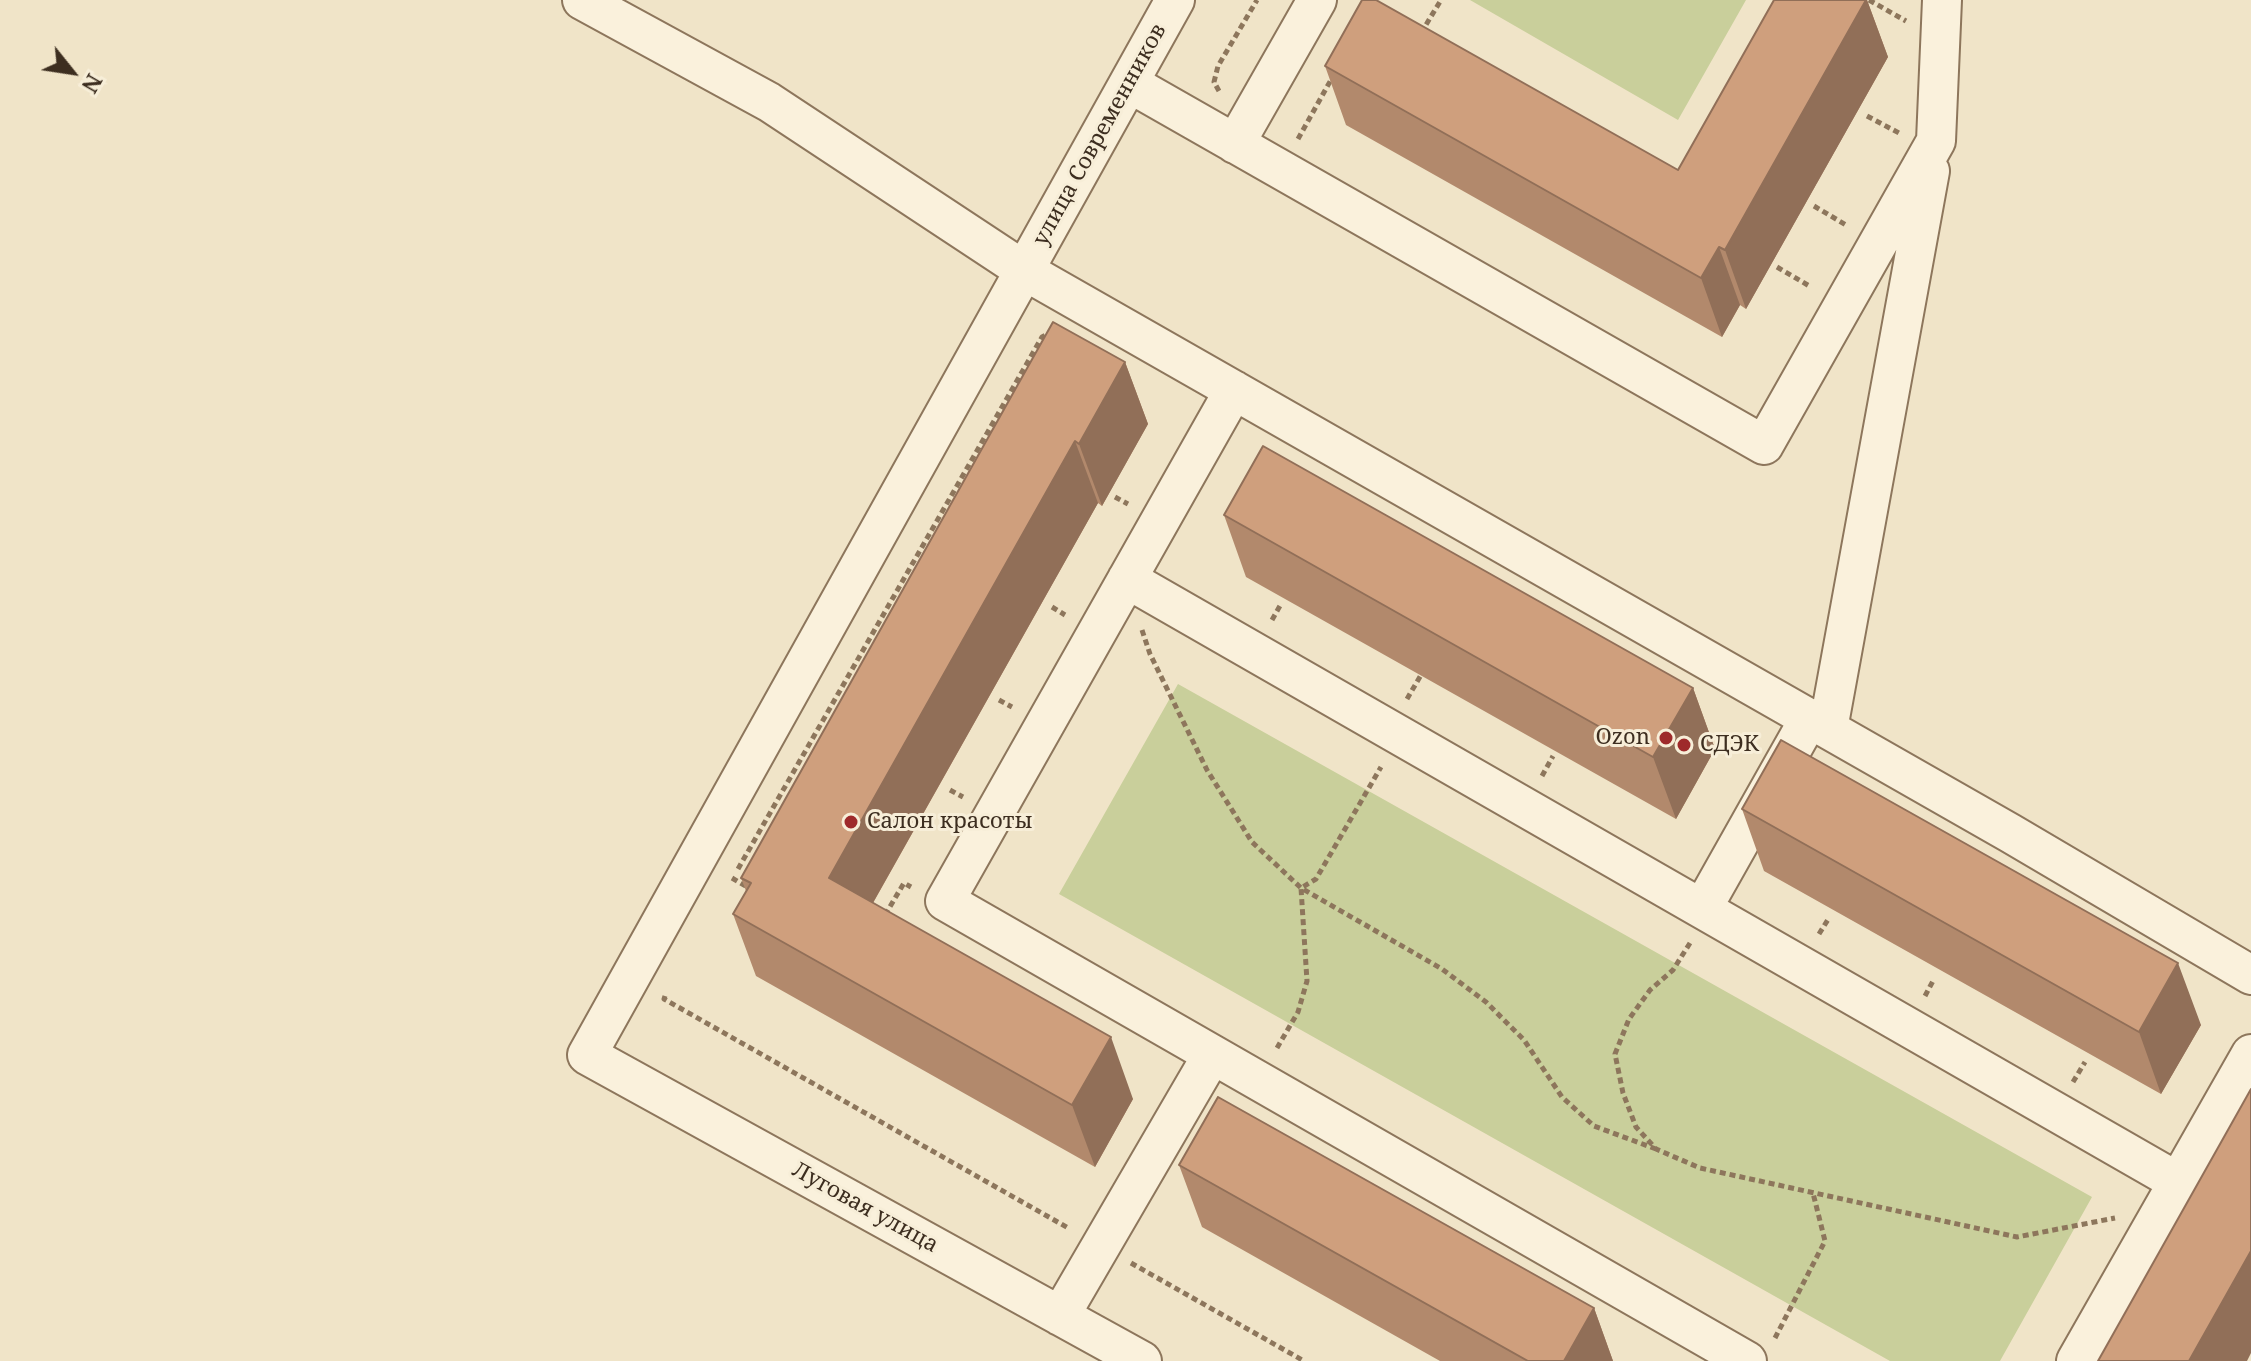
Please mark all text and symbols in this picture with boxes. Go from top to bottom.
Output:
street label: улица Современников [1028,19,1172,251]
north arrow [32,32,112,112]
text: N [75,69,110,99]
place label: Ozon [1596,725,1650,751]
marker: Ozon [1657,729,1675,747]
place label: СДЭК [1700,732,1759,758]
marker: СДЭК [1675,736,1693,754]
place label: Салон красоты [867,809,1032,835]
marker: Салон красоты [842,813,860,831]
street label: Луговая улица [787,1157,943,1259]

